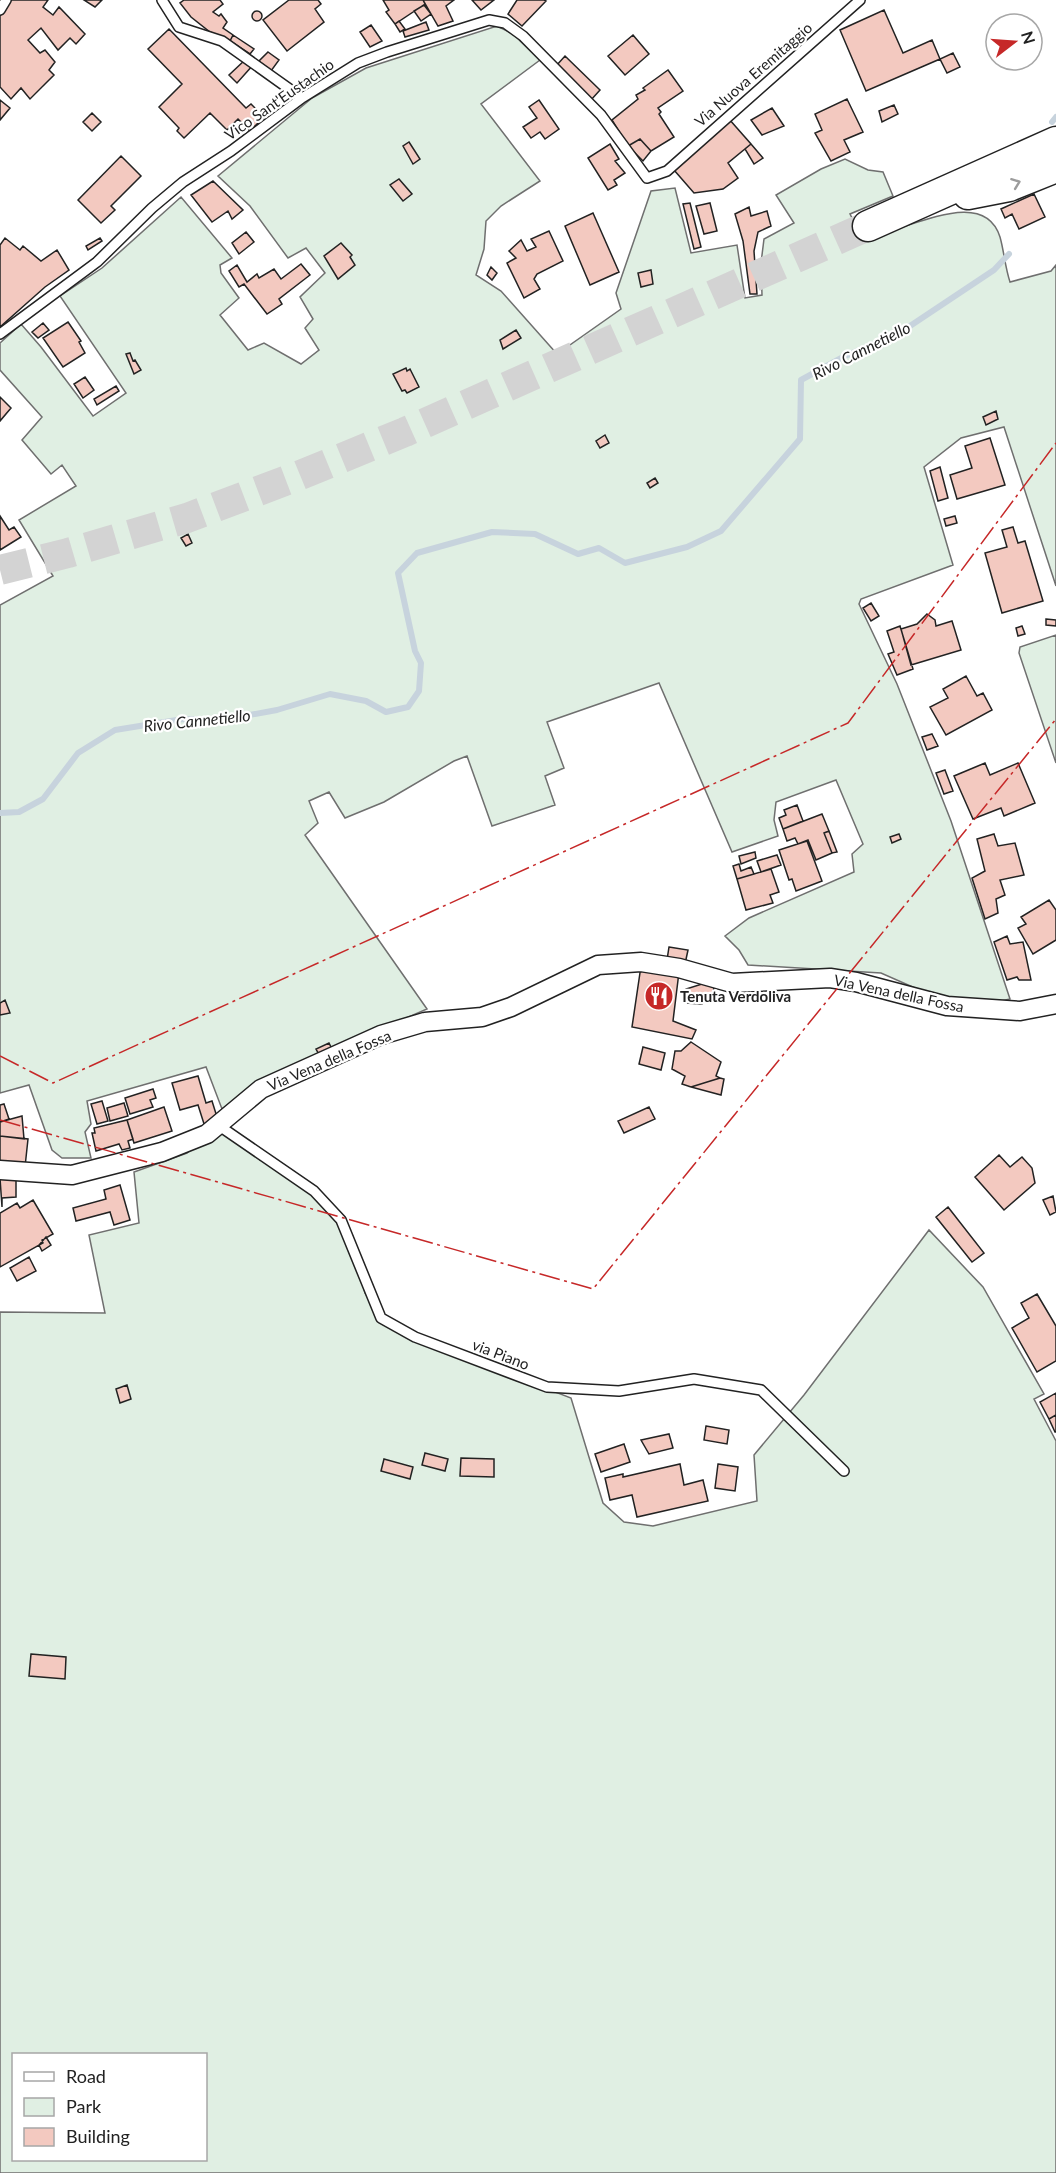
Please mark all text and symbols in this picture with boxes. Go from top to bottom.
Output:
north arrow [984,12,1044,72]
street label: Via Nuova Eremitaggio [691,18,815,130]
text: N [1018,29,1040,46]
street label: Vico Sant'Eustachio [221,55,337,143]
one-way arrow [1011,177,1021,190]
water label: Rivo Cannetiello [809,317,913,383]
water label: Rivo Cannetiello [143,705,251,735]
street label: Via Vena della Fossa [832,970,966,1016]
restaurant icon: Tenuta Verdoliva [643,980,675,1012]
place label: Tenuta Verdoliva [680,987,791,1005]
street label: Via Vena della Fossa [264,1026,394,1094]
street label: via Piano [470,1335,532,1373]
legend [12,2053,207,2161]
text: Road [66,2065,106,2087]
text: Park [66,2095,102,2117]
text: Building [66,2125,130,2147]

